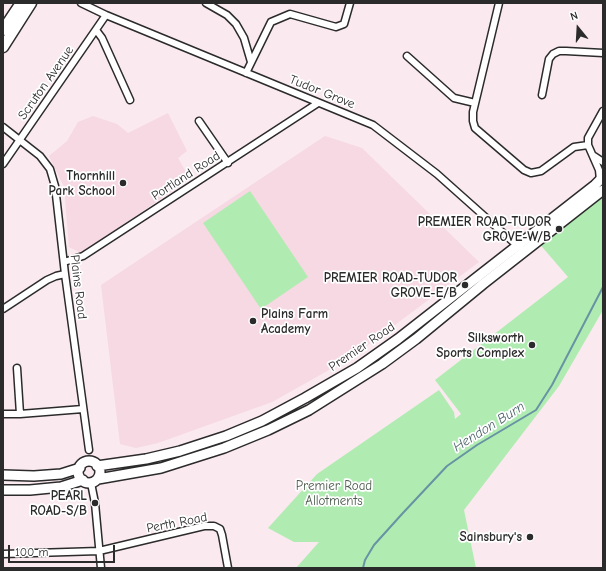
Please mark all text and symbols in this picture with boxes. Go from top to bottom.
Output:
north arrow [558,8,598,48]
text: N [569,9,580,23]
street label: Scruton Avenue [15,43,77,123]
street label: Tudor Grove [287,72,357,112]
street label: Portland Road [149,148,223,204]
place label: Thornhill Park School [48,168,115,199]
marker: Thornhill Park School [118,178,128,188]
place label: PREMIER ROAD-TUDOR GROVE-W/B [418,214,551,245]
marker: PREMIER ROAD-TUDOR GROVE-W/B [554,224,564,234]
street label: Plains Road [66,254,90,320]
place label: PREMIER ROAD-TUDOR GROVE-E/B [324,270,457,301]
marker: PREMIER ROAD-TUDOR GROVE-E/B [460,280,470,290]
place label: Plains Farm Academy [261,306,328,337]
marker: Plains Farm Academy [248,316,258,326]
street label: Premier Road [326,319,398,375]
place label: Silksworth Sports Complex [436,330,524,361]
marker: Silksworth Sports Complex [527,340,537,350]
water label: Hendon Burn [450,398,528,456]
park label: Premier Road Allotments [296,478,372,509]
place label: PEARL ROAD-S/B [30,488,87,519]
marker: PEARL ROAD-S/B [90,498,100,508]
street label: Perth Road [145,509,209,537]
place label: Sainsbury's [460,529,522,545]
marker: Sainsbury's [525,532,535,542]
scale bar [10,537,117,563]
text: 100 m [15,545,48,559]

